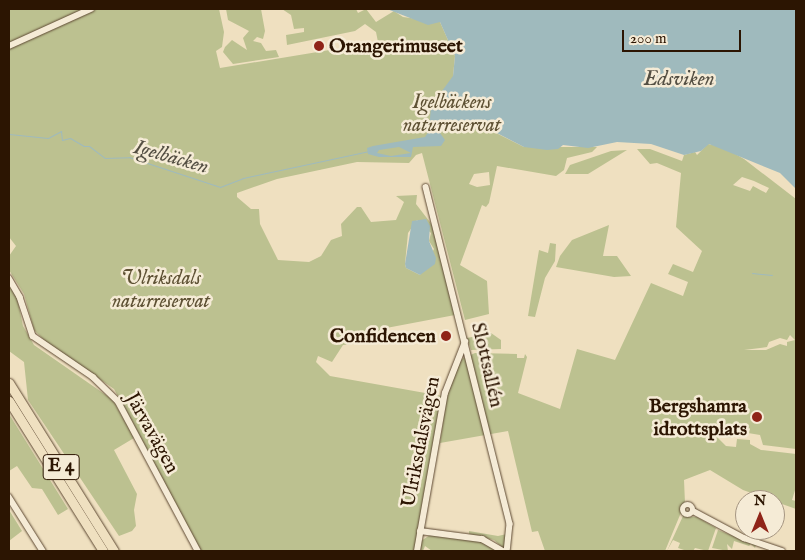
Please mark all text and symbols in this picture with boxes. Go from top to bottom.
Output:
scale bar [625,20,744,52]
text: 200 m [630,29,667,48]
place label: Orangerimuseet [329,34,463,58]
marker: Orangerimuseet [313,40,325,52]
water label: Edsviken [643,67,715,93]
park label: Igelbäckens naturreservat [403,90,501,137]
water label: Igelbäcken [131,135,211,181]
park label: Ulriksdals naturreservat [112,266,210,313]
street label: Slottsallén [466,320,508,410]
place label: Confidencen [330,324,436,348]
marker: Confidencen [440,330,452,342]
street label: Ulriksdalsvägen [397,374,445,510]
street label: Järvavägen [120,388,184,478]
place label: Bergshamra idrottsplats [649,394,747,441]
marker: Bergshamra idrottsplats [751,411,763,423]
road number: E 4 [42,451,80,484]
north arrow [735,490,785,540]
text: N [754,492,766,510]

